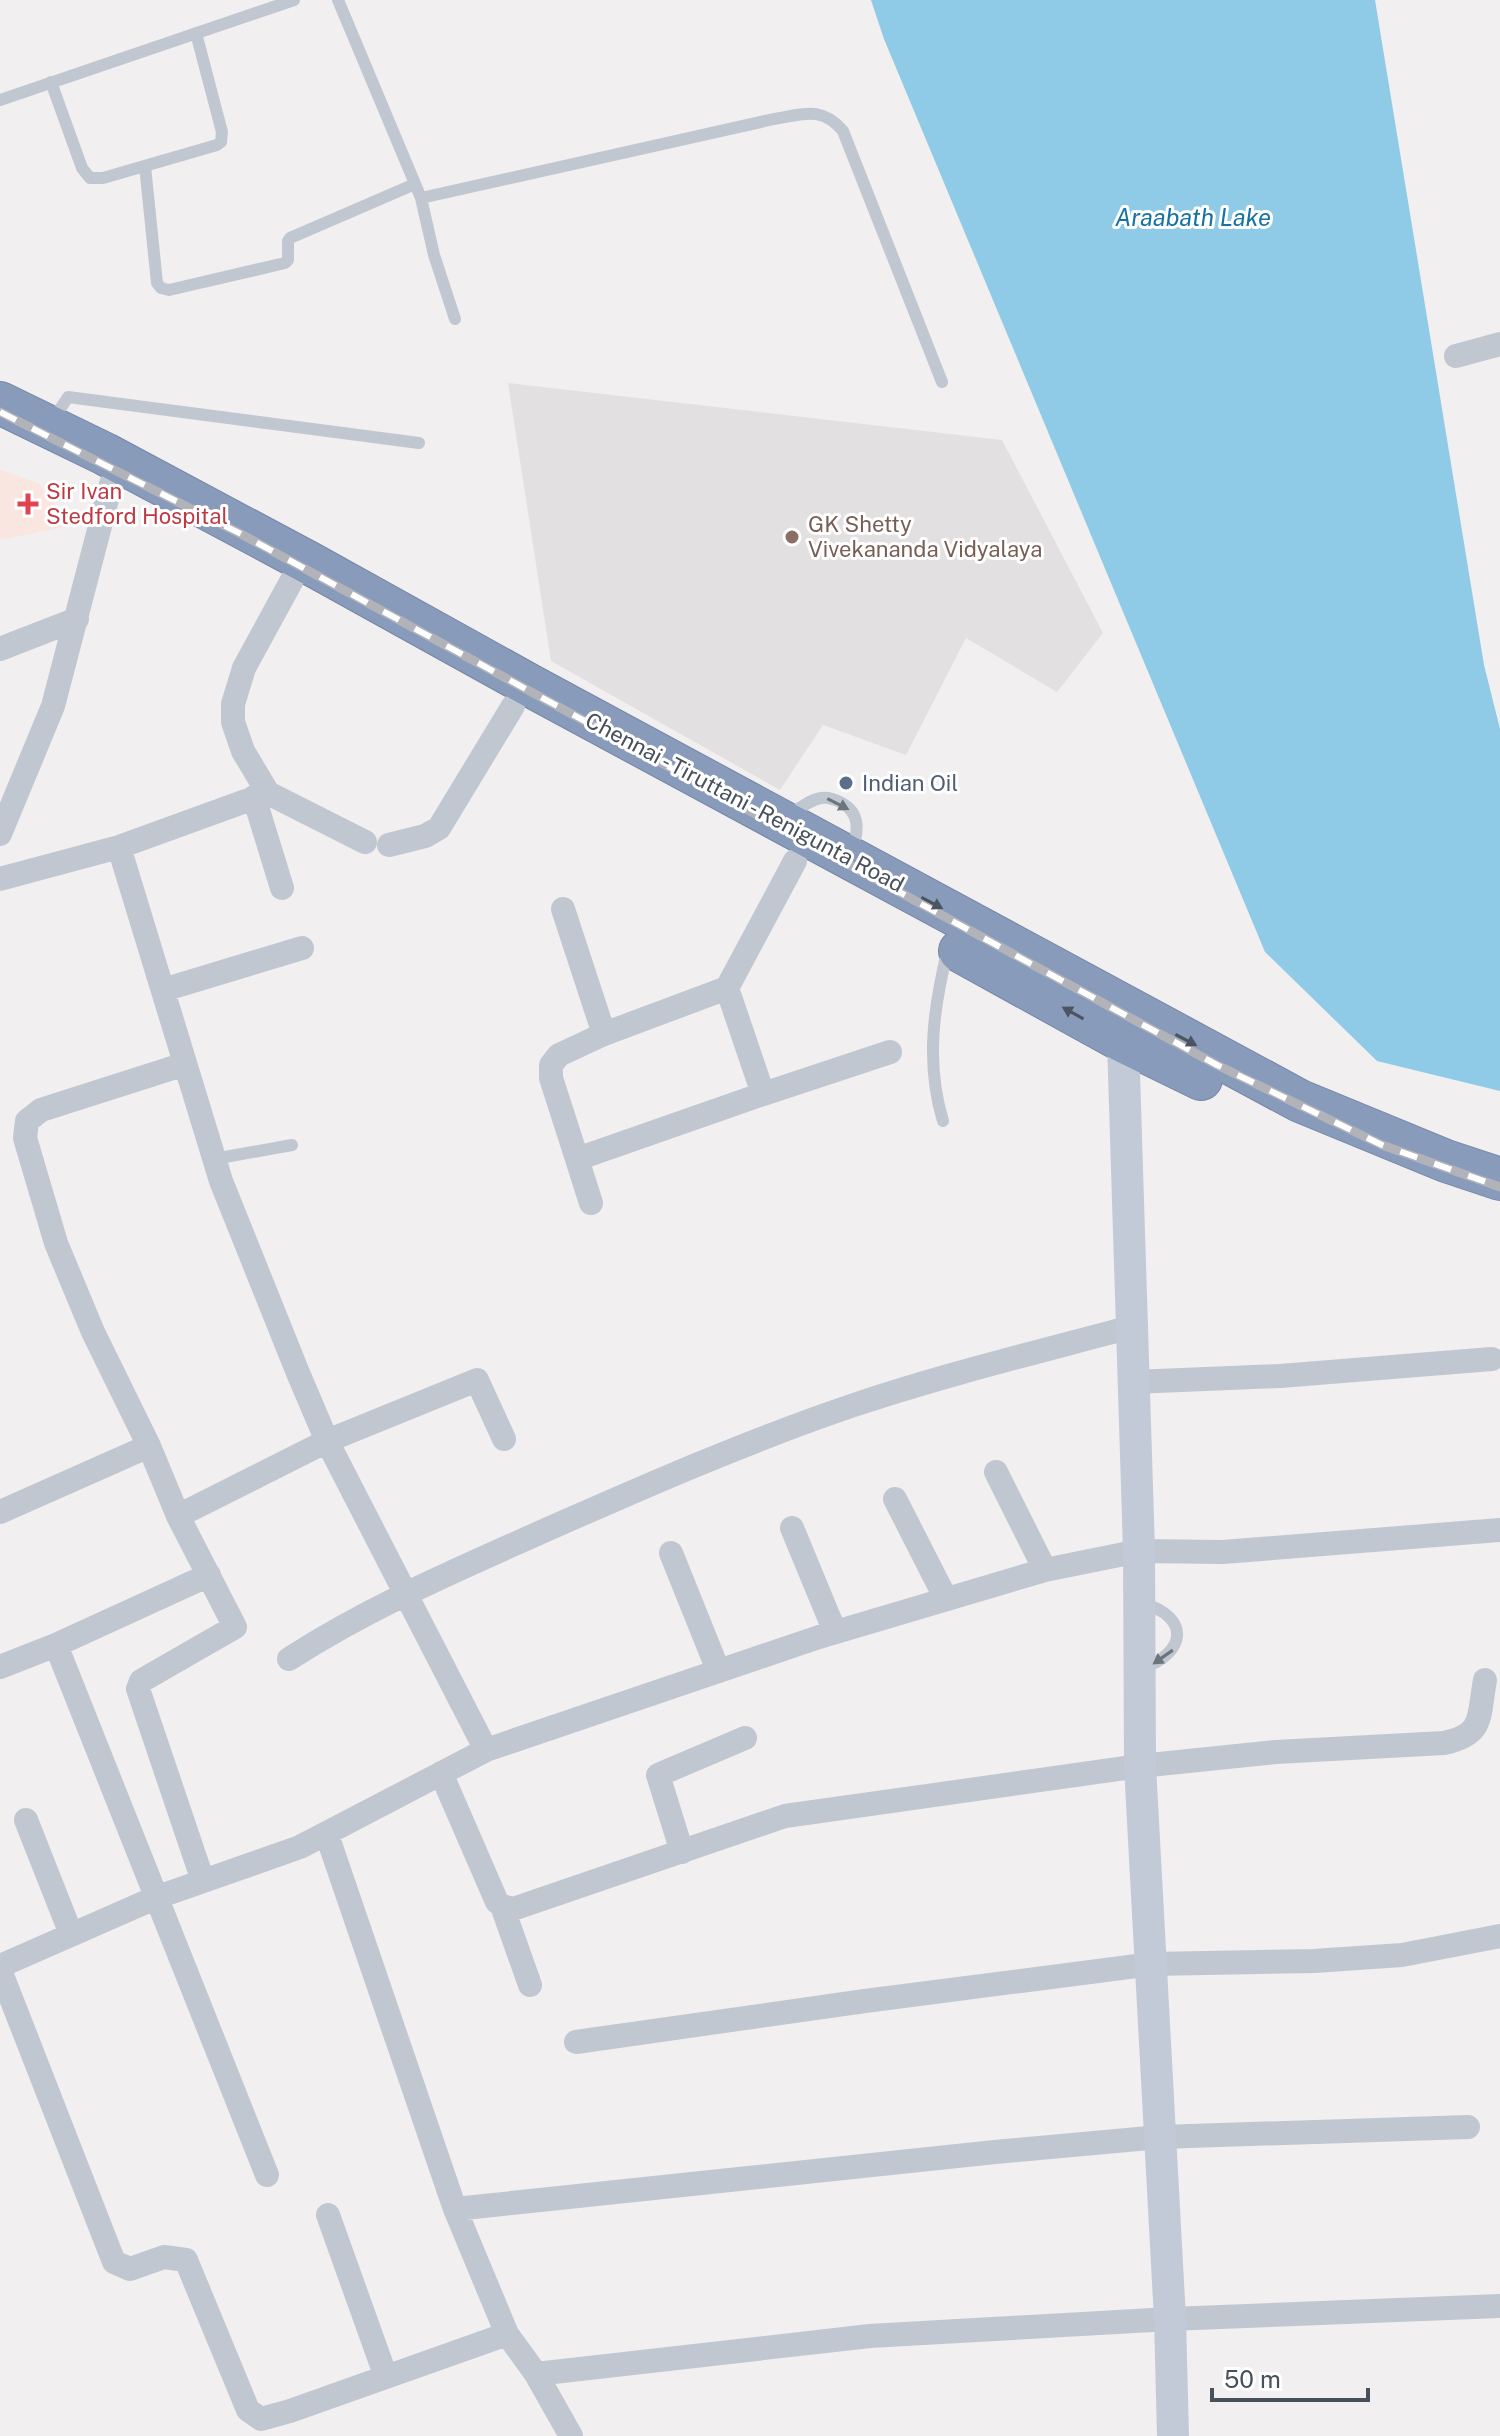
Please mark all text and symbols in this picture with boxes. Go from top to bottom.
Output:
water label: Araabath Lake [1115,203,1271,231]
place label: Sir Ivan Stedford Hospital [46,478,228,529]
marker: Sir Ivan Stedford Hospital [17,493,39,515]
place label: GK Shetty Vivekananda Vidyalaya [808,511,1043,562]
marker: GK Shetty Vivekananda Vidyalaya [783,528,801,546]
street label: Chennai - Tiruttani - Renigunta Road [581,707,909,897]
place label: Indian Oil [862,770,958,796]
marker: Indian Oil [837,774,855,792]
one-way arrow [827,797,850,811]
one-way arrow [921,896,944,909]
one-way arrow [1061,1006,1084,1020]
one-way arrow [1174,1033,1197,1046]
one-way arrow [1152,1649,1174,1665]
scale bar [1212,2352,1368,2402]
text: 50 m [1224,2365,1281,2393]

